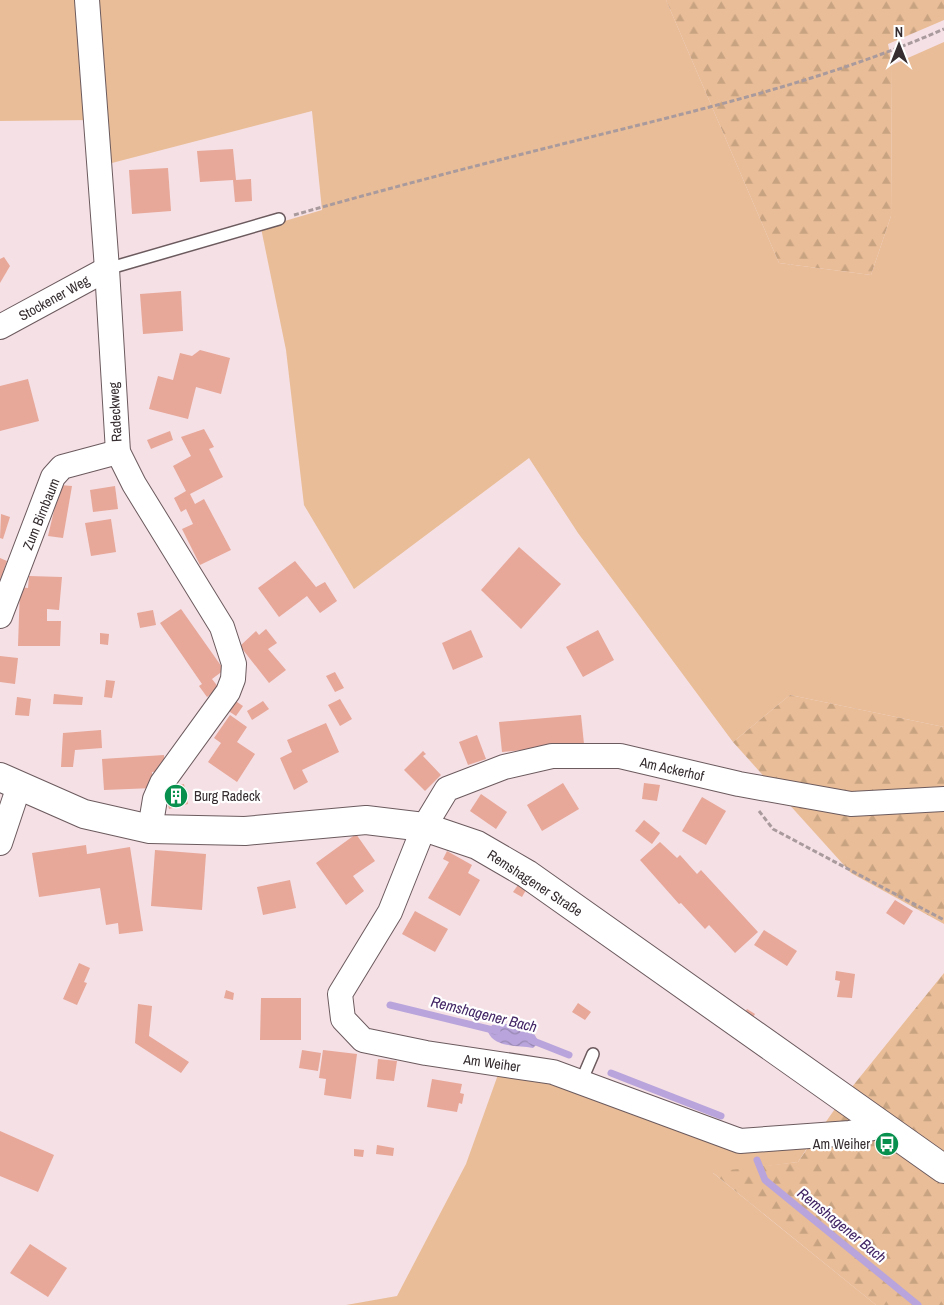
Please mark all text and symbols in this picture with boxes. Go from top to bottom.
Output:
north arrow [874,20,924,70]
text: N [895,23,903,41]
street label: Stockener Weg [15,271,93,325]
street label: Radeckweg [104,381,126,442]
street label: Zum Birnbaum [18,475,64,553]
street label: Am Ackerhof [637,753,707,785]
building icon: Burg Radeck [163,783,189,809]
place label: Burg Radeck [194,787,261,805]
street label: Remshagener Straße [484,846,586,920]
water label: Remshagener Bach [429,991,539,1037]
street label: Am Weiher [461,1050,522,1076]
bus stop icon: Am Weiher [874,1131,900,1157]
place label: Am Weiher [812,1135,870,1153]
water label: Remshagener Bach [793,1183,891,1267]

